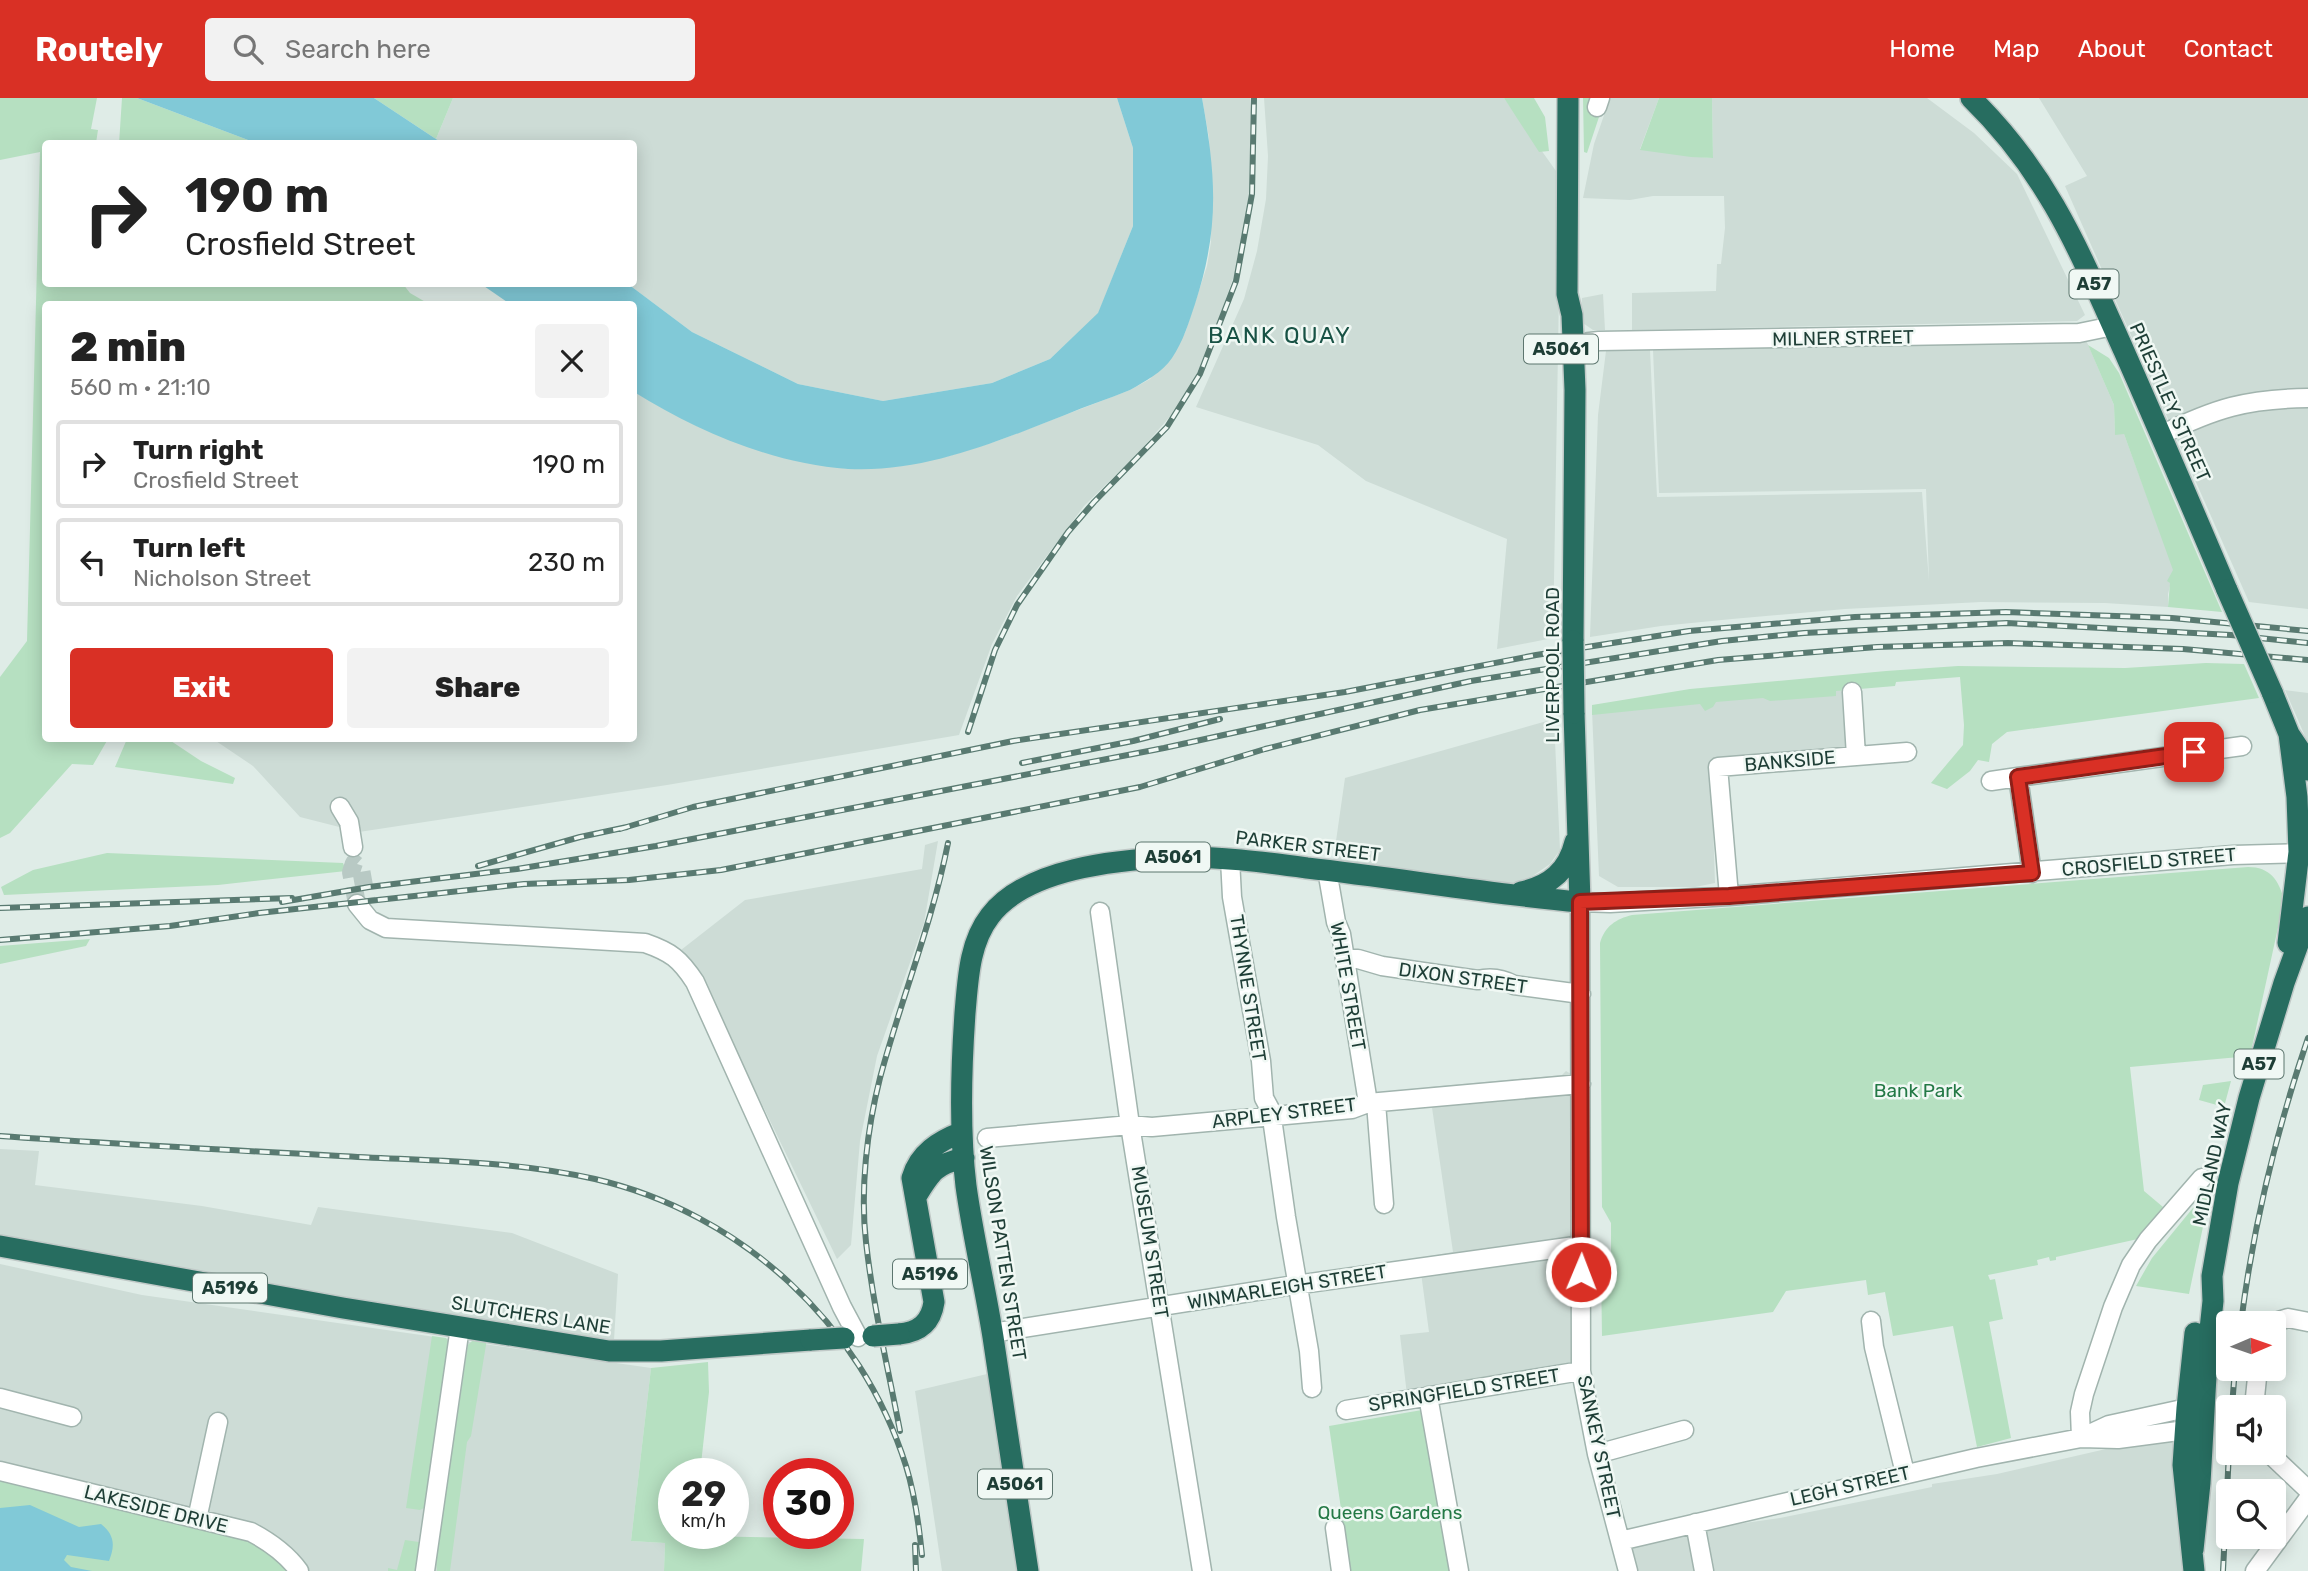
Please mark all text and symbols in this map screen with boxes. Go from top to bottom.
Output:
search box [205,18,695,81]
text: Routely [35,30,163,69]
icon: search [229,30,267,68]
text: Search here [285,34,431,65]
text: Home [1889,35,1955,63]
text: Map [1993,35,2040,63]
text: About [2078,35,2146,63]
text: Contact [2184,35,2273,63]
text: 190 m [185,166,329,224]
icon: right [70,168,161,259]
text: Crosfield Street [185,225,415,263]
road number: A57 [2070,270,2118,299]
street label: PRIESTLEY STREET [2125,319,2215,485]
district label: BANK QUAY [1208,321,1352,349]
text: 2 min [70,322,186,372]
button: close [535,324,609,398]
street label: MILNER STREET [1772,325,1914,351]
road number: A5061 [1524,334,1598,363]
text: 560 m · 21:10 [70,373,211,401]
text: Turn right [133,435,263,466]
icon: right [74,445,112,483]
text: 190 m [532,449,605,480]
text: Crosfield Street [133,466,299,494]
text: Turn left [133,533,245,564]
icon: left [74,543,112,581]
text: 230 m [528,547,605,578]
text: Nicholson Street [133,564,311,592]
street label: LIVERPOOL ROAD [1541,587,1564,743]
button: Exit [70,648,333,728]
button: Share [347,648,609,728]
pin [2164,722,2224,782]
icon: arrive [2175,733,2213,771]
street label: BANKSIDE [1744,746,1836,776]
street label: PARKER STREET [1234,826,1382,866]
road number: A5061 [1136,842,1210,872]
street label: CROSFIELD STREET [2061,843,2237,881]
street label: THYNNE STREET [1225,913,1271,1063]
street label: WHITE STREET [1325,920,1371,1052]
street label: DIXON STREET [1397,958,1529,998]
road number: A57 [2234,1049,2284,1079]
park label: Bank Park [1874,1079,1962,1102]
street label: ARPLEY STREET [1211,1093,1357,1133]
street label: MIDLAND WAY [2188,1100,2236,1228]
street label: WILSON PATTEN STREET [975,1144,1031,1362]
street label: MUSEUM STREET [1127,1164,1173,1320]
position arrow [1544,1235,1618,1309]
road number: A5196 [893,1260,967,1288]
street label: WINMARLEIGH STREET [1186,1260,1388,1314]
road number: A5196 [193,1274,267,1302]
street label: SLUTCHERS LANE [450,1291,612,1339]
north arrow [2216,1311,2286,1381]
map controls [2216,1311,2286,1549]
street label: SPRINGFIELD STREET [1367,1364,1561,1416]
street label: SANKEY STREET [1573,1373,1625,1521]
button: sound [2216,1395,2286,1465]
speed limit sign: 30 [763,1458,854,1549]
street label: LEGH STREET [1788,1461,1912,1511]
road number: A5061 [978,1470,1052,1498]
text: 29 [681,1473,726,1515]
button: search [2216,1479,2286,1549]
street label: LAKESIDE DRIVE [82,1480,230,1538]
park label: Queens Gardens [1317,1501,1463,1524]
text: km/h [681,1510,726,1532]

